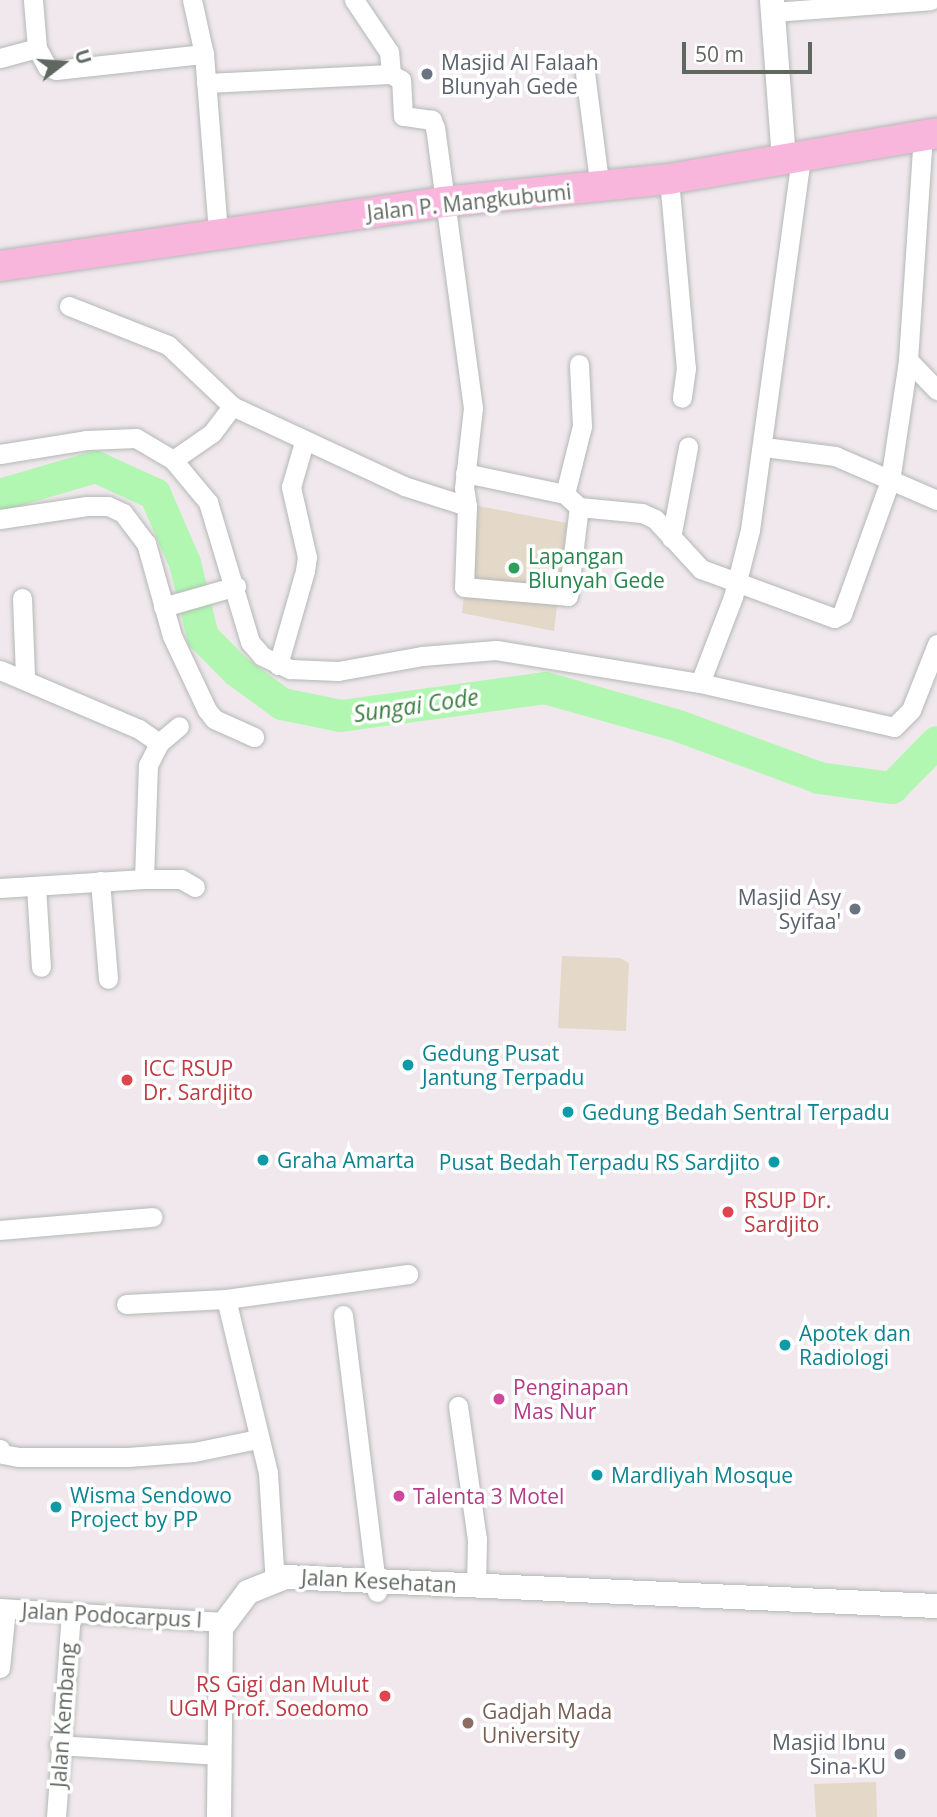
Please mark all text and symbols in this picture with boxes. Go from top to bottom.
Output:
north arrow [28,28,98,98]
scale bar [685,28,814,72]
text: 50 m [695,40,744,68]
text: U [69,46,98,68]
place label: Masjid Al Falaah Blunyah Gede [441,49,599,99]
marker: Masjid Al Falaah Blunyah Gede [419,66,435,82]
street label: Jalan P. Mangkubumi [366,179,572,225]
place label: Lapangan Blunyah Gede [528,543,665,593]
marker: Lapangan Blunyah Gede [506,560,522,576]
water label: Sungai Code [352,683,480,727]
place label: Masjid Asy Syifaa' [738,884,841,934]
marker: Masjid Asy Syifaa' [847,901,863,917]
place label: Gedung Pusat Jantung Terpadu [422,1040,584,1090]
place label: ICC RSUP Dr. Sardjito [143,1055,253,1105]
marker: Gedung Pusat Jantung Terpadu [400,1057,416,1073]
marker: ICC RSUP Dr. Sardjito [117,1070,137,1090]
place label: Gedung Bedah Sentral Terpadu [582,1099,890,1125]
marker: Gedung Bedah Sentral Terpadu [560,1104,576,1120]
place label: Graha Amarta [277,1147,415,1173]
place label: Pusat Bedah Terpadu RS Sardjito [439,1149,760,1175]
marker: Graha Amarta [255,1152,271,1168]
marker: Pusat Bedah Terpadu RS Sardjito [766,1154,782,1170]
place label: RSUP Dr. Sardjito [744,1187,831,1237]
marker: RSUP Dr. Sardjito [718,1202,738,1222]
place label: Apotek dan Radiologi [799,1320,911,1370]
marker: Apotek dan Radiologi [777,1337,793,1353]
place label: Penginapan Mas Nur [513,1374,629,1424]
marker: Penginapan Mas Nur [491,1391,507,1407]
place label: Mardliyah Mosque [611,1462,793,1488]
marker: Mardliyah Mosque [589,1467,605,1483]
place label: Wisma Sendowo Project by PP [70,1482,232,1532]
place label: Talenta 3 Motel [413,1483,564,1509]
marker: Talenta 3 Motel [391,1488,407,1504]
marker: Wisma Sendowo Project by PP [48,1499,64,1515]
street label: Jalan Kesehatan [301,1564,457,1598]
street label: Jalan Podocarpus I [21,1598,203,1632]
street label: Jalan Kembang [45,1642,81,1788]
place label: RS Gigi dan Mulut UGM Prof. Soedomo [169,1671,369,1721]
marker: RS Gigi dan Mulut UGM Prof. Soedomo [375,1686,395,1706]
place label: Gadjah Mada University [482,1698,612,1748]
marker: Gadjah Mada University [460,1715,476,1731]
place label: Masjid Ibnu Sina-KU [772,1729,886,1779]
marker: Masjid Ibnu Sina-KU [892,1746,908,1762]

